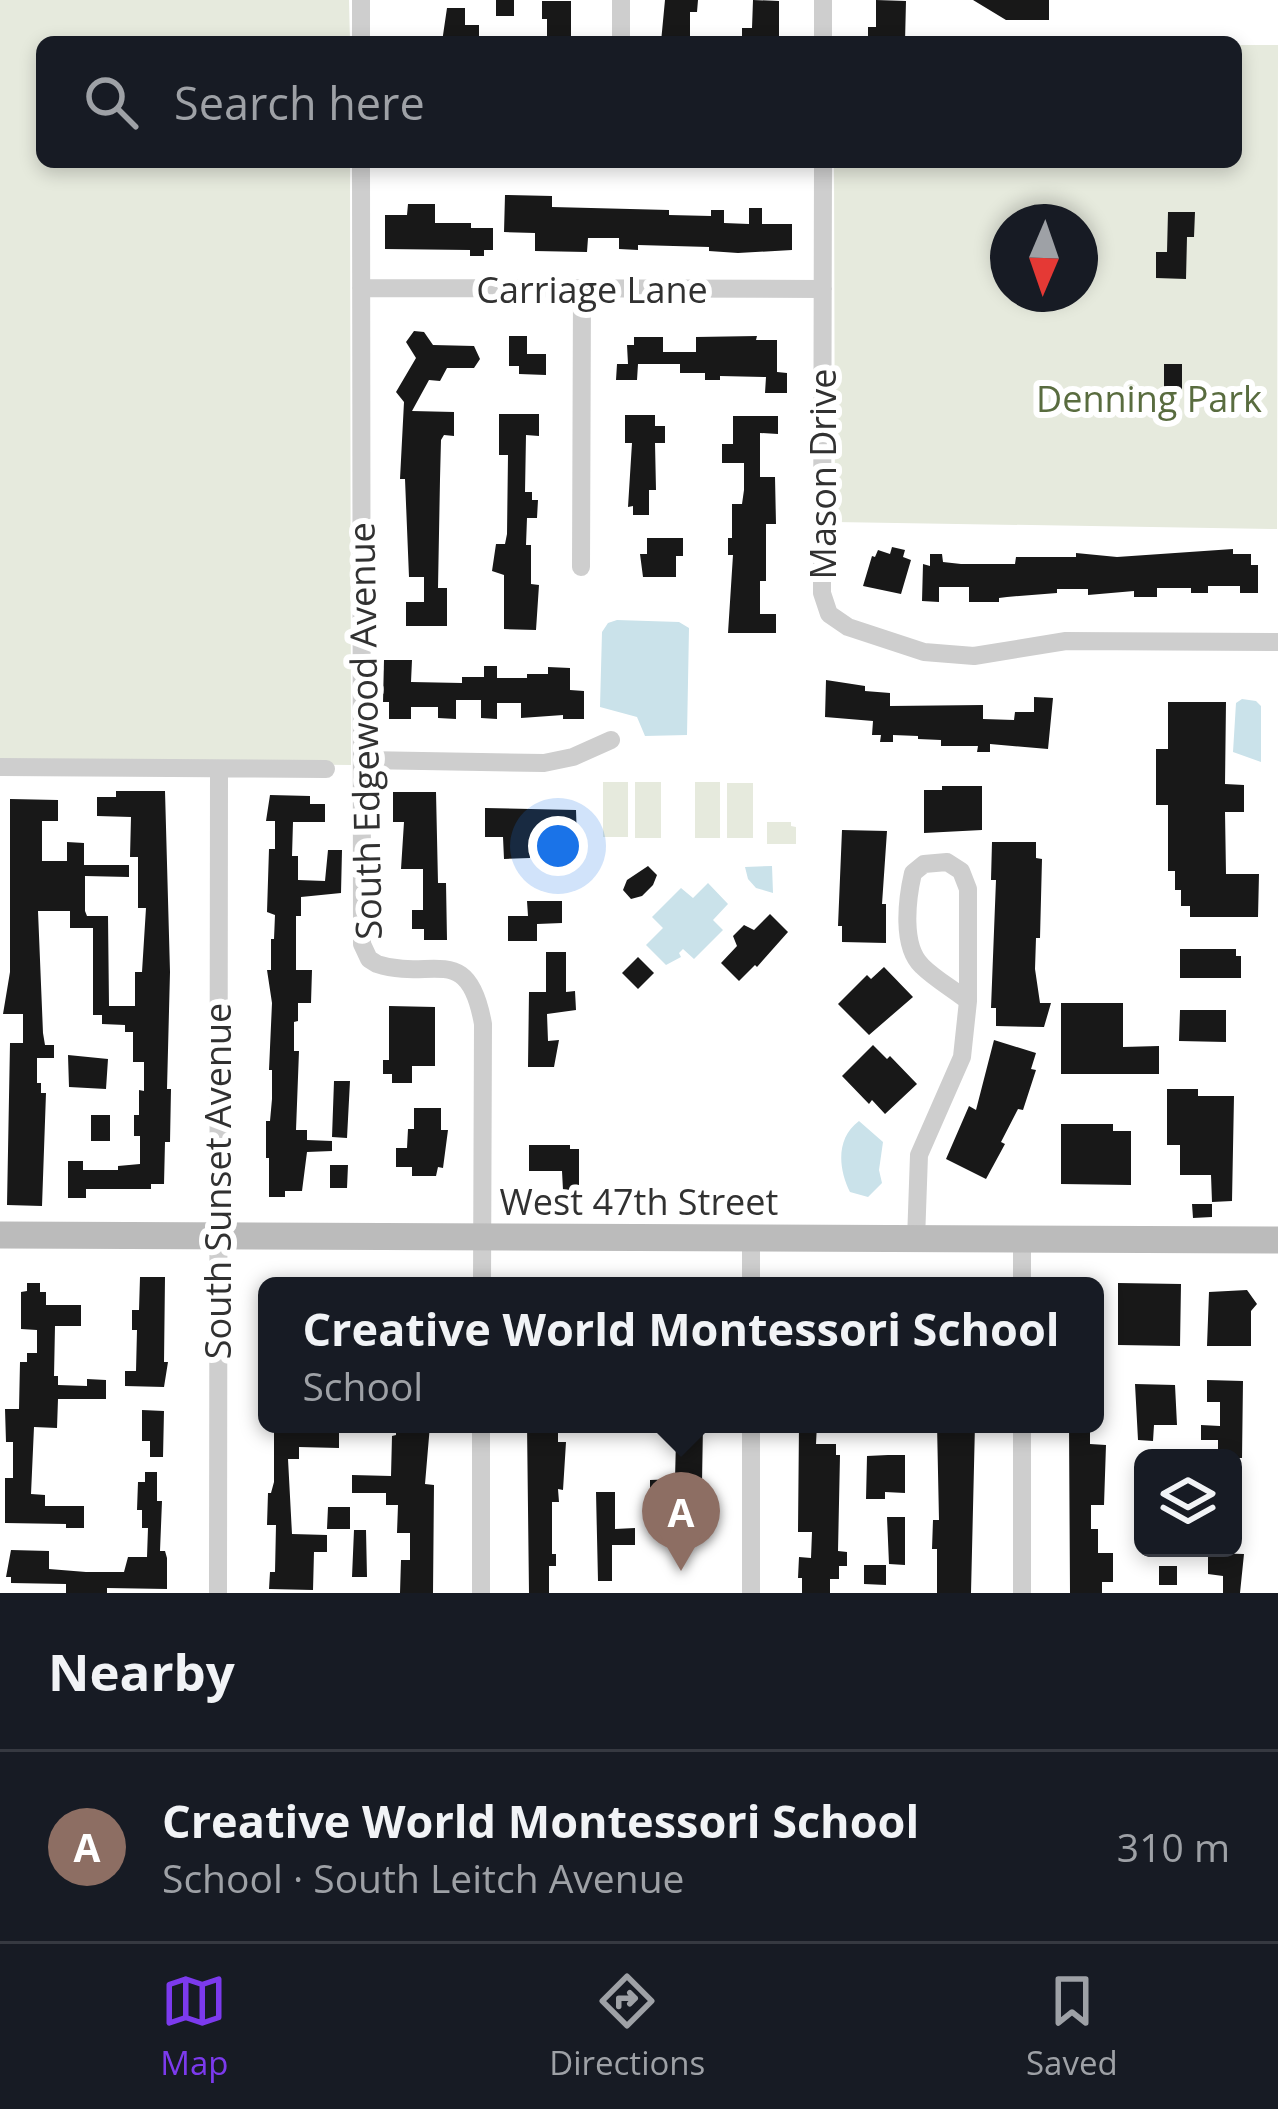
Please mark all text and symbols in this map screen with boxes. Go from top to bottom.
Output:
search box [36,36,1242,168]
icon: search [78,69,144,135]
text: Search here [174,72,425,133]
north arrow [990,204,1098,312]
street label: Carriage Lane [476,265,708,314]
street label: Mason Drive [798,369,847,579]
park label: Denning Park [1036,374,1262,423]
street label: South Edgewood Avenue [336,522,393,940]
your location [528,816,588,876]
street label: South Sunset Avenue [193,1003,242,1359]
street label: West 47th Street [500,1177,778,1226]
popup [258,1277,1104,1433]
text: Creative World Montessori School [302,1298,1060,1359]
text: School [302,1359,423,1412]
map controls [1134,1449,1242,1557]
button: layers [1134,1449,1242,1557]
pin: A [642,1472,720,1571]
text: Nearby [48,1636,235,1706]
text: Creative World Montessori School [162,1790,919,1851]
text: A [74,1820,100,1873]
text: 310 m [1117,1820,1230,1873]
text: School · South Leitch Avenue [162,1851,684,1904]
tab: Map [160,1968,229,2085]
tab: Directions [549,1968,705,2085]
tab: Saved [1026,1968,1118,2085]

